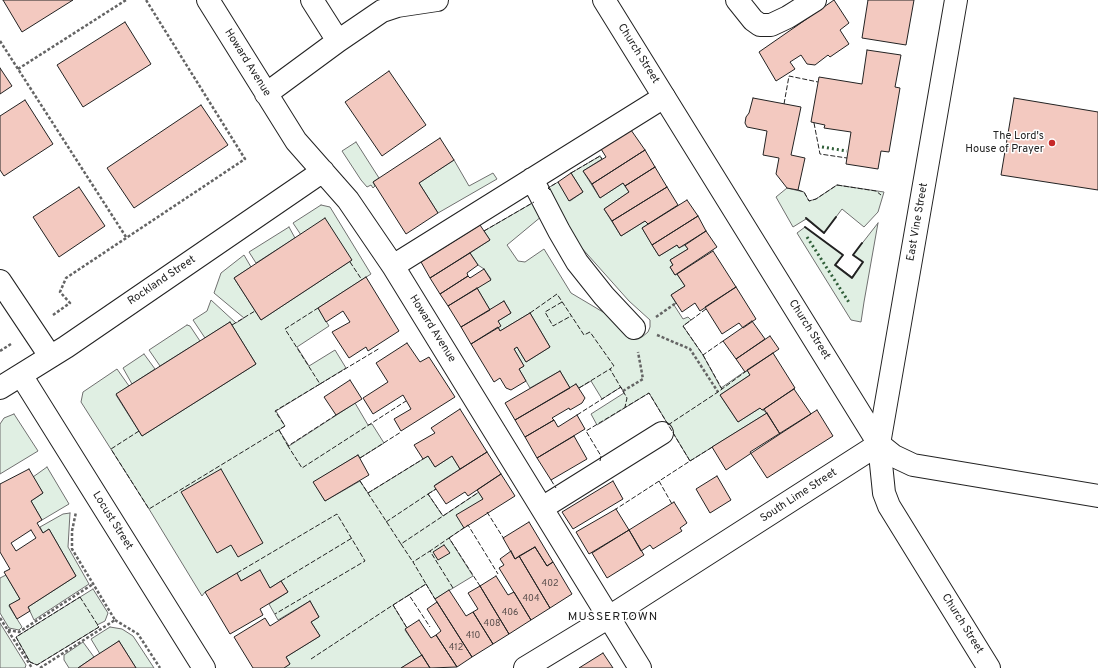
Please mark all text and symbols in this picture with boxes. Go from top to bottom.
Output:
street label: Church Street [614,22,662,86]
street label: Howard Avenue [221,27,273,99]
place label: The Lord's House of Prayer [965,130,1044,156]
marker: The Lord's House of Prayer [1047,138,1057,148]
street label: East Vine Street [905,182,931,262]
street label: Rockland Street [126,253,198,309]
street label: Howard Avenue [406,293,458,365]
street label: Church Street [785,298,833,362]
street label: South Lime Street [758,466,840,526]
street label: Locust Street [89,489,135,553]
house number: 402 [542,579,558,589]
street label: Church Street [938,592,986,656]
house number: 404 [523,594,539,604]
house number: 406 [502,608,518,618]
district label: MUSSERTOWN [568,611,658,625]
house number: 408 [484,619,500,629]
house number: 410 [466,631,480,641]
house number: 412 [449,643,463,653]

